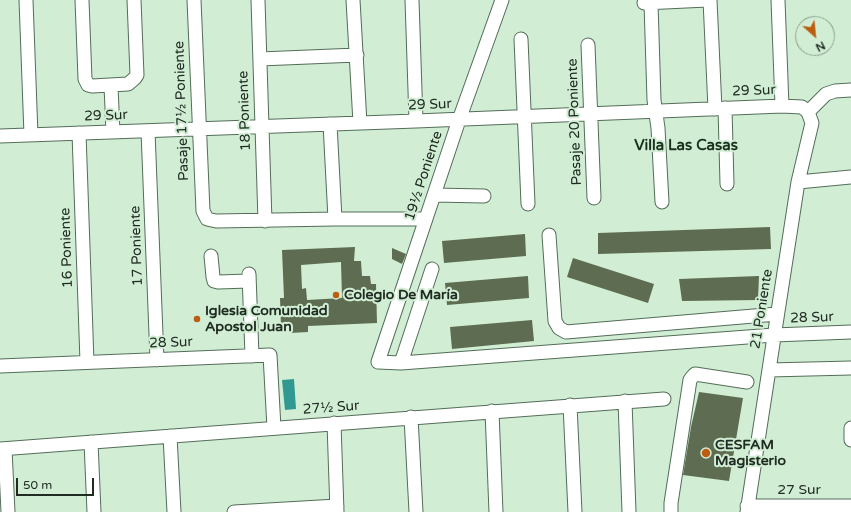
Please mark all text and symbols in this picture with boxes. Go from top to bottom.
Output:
north arrow [795,16,835,56]
text: N [813,38,827,54]
street label: Pasaje 17½ Poniente [171,41,193,181]
street label: Pasaje 20 Poniente [564,58,586,186]
street label: 18 Poniente [235,71,255,151]
street label: 29 Sur [732,82,776,100]
street label: 29 Sur [408,96,452,114]
street label: 29 Sur [84,107,128,125]
street label: 19½ Poniente [402,129,446,223]
district label: Villa Las Casas [634,137,738,155]
street label: 17 Poniente [127,206,147,286]
street label: 16 Poniente [57,208,77,288]
street label: 21 Poniente [747,268,777,350]
place label: Colegio De María [344,287,458,303]
marker: Colegio De María [331,290,341,300]
place label: Iglesia Comunidad Apostol Juan [205,303,328,336]
street label: 28 Sur [790,309,834,327]
marker: Iglesia Comunidad Apostol Juan [192,314,202,324]
street label: 28 Sur [149,334,193,352]
street label: 27½ Sur [302,398,360,418]
place label: CESFAM Magisterio [715,437,786,470]
marker: CESFAM Magisterio [700,447,712,459]
scale bar [18,470,96,496]
text: 50 m [23,478,52,492]
street label: 27 Sur [777,482,821,498]

